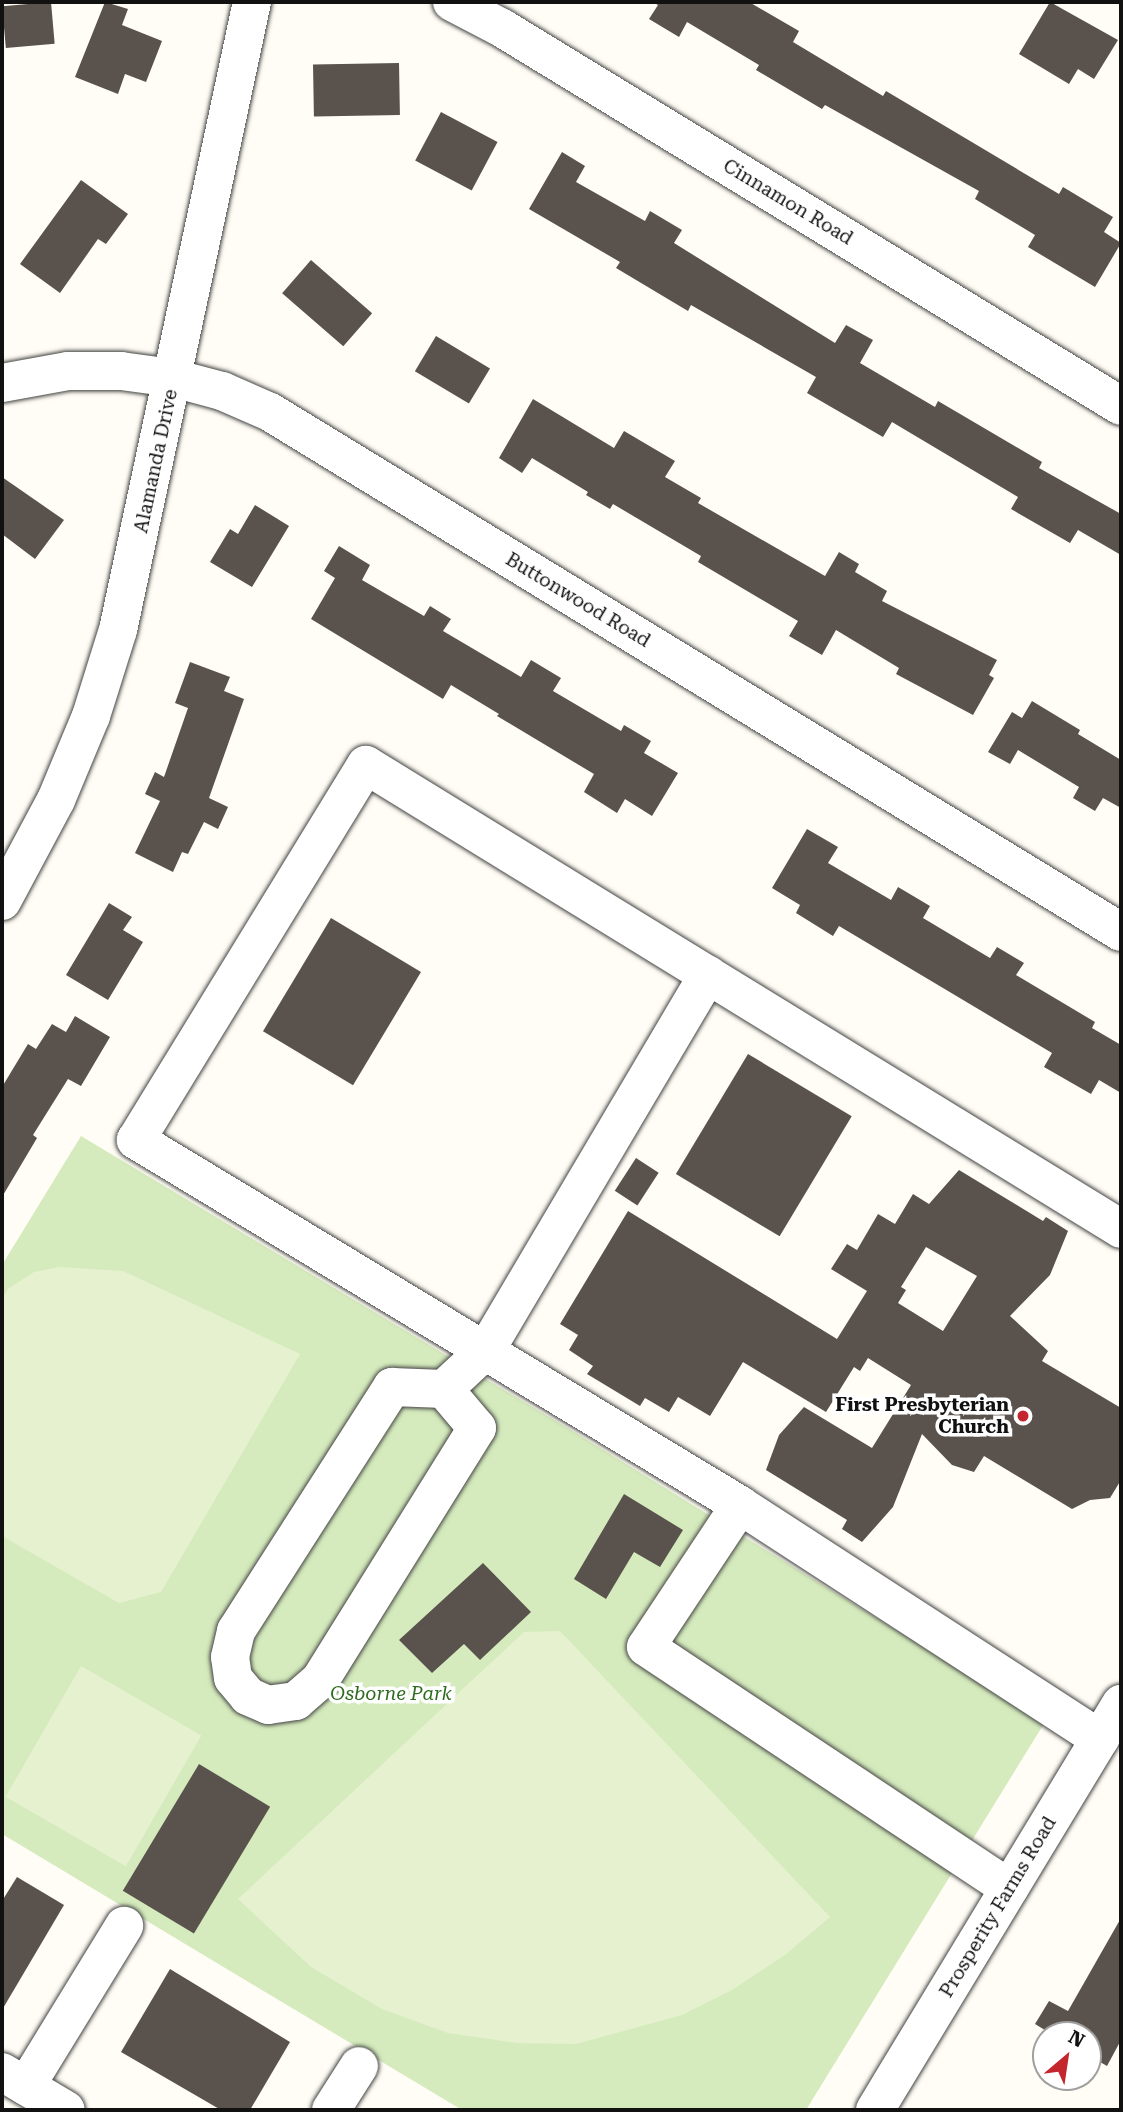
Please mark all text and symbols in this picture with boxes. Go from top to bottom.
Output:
street label: Cinnamon Road [719,154,857,250]
street label: Alamanda Drive [130,387,182,535]
street label: Buttonwood Road [502,548,654,652]
place label: First Presbyterian Church [835,1394,1009,1438]
marker: First Presbyterian Church [1015,1408,1031,1424]
park label: Osborne Park [330,1683,452,1705]
street label: Prosperity Farms Road [935,1812,1061,2002]
north arrow [1032,2021,1102,2091]
text: N [1064,2025,1088,2053]

